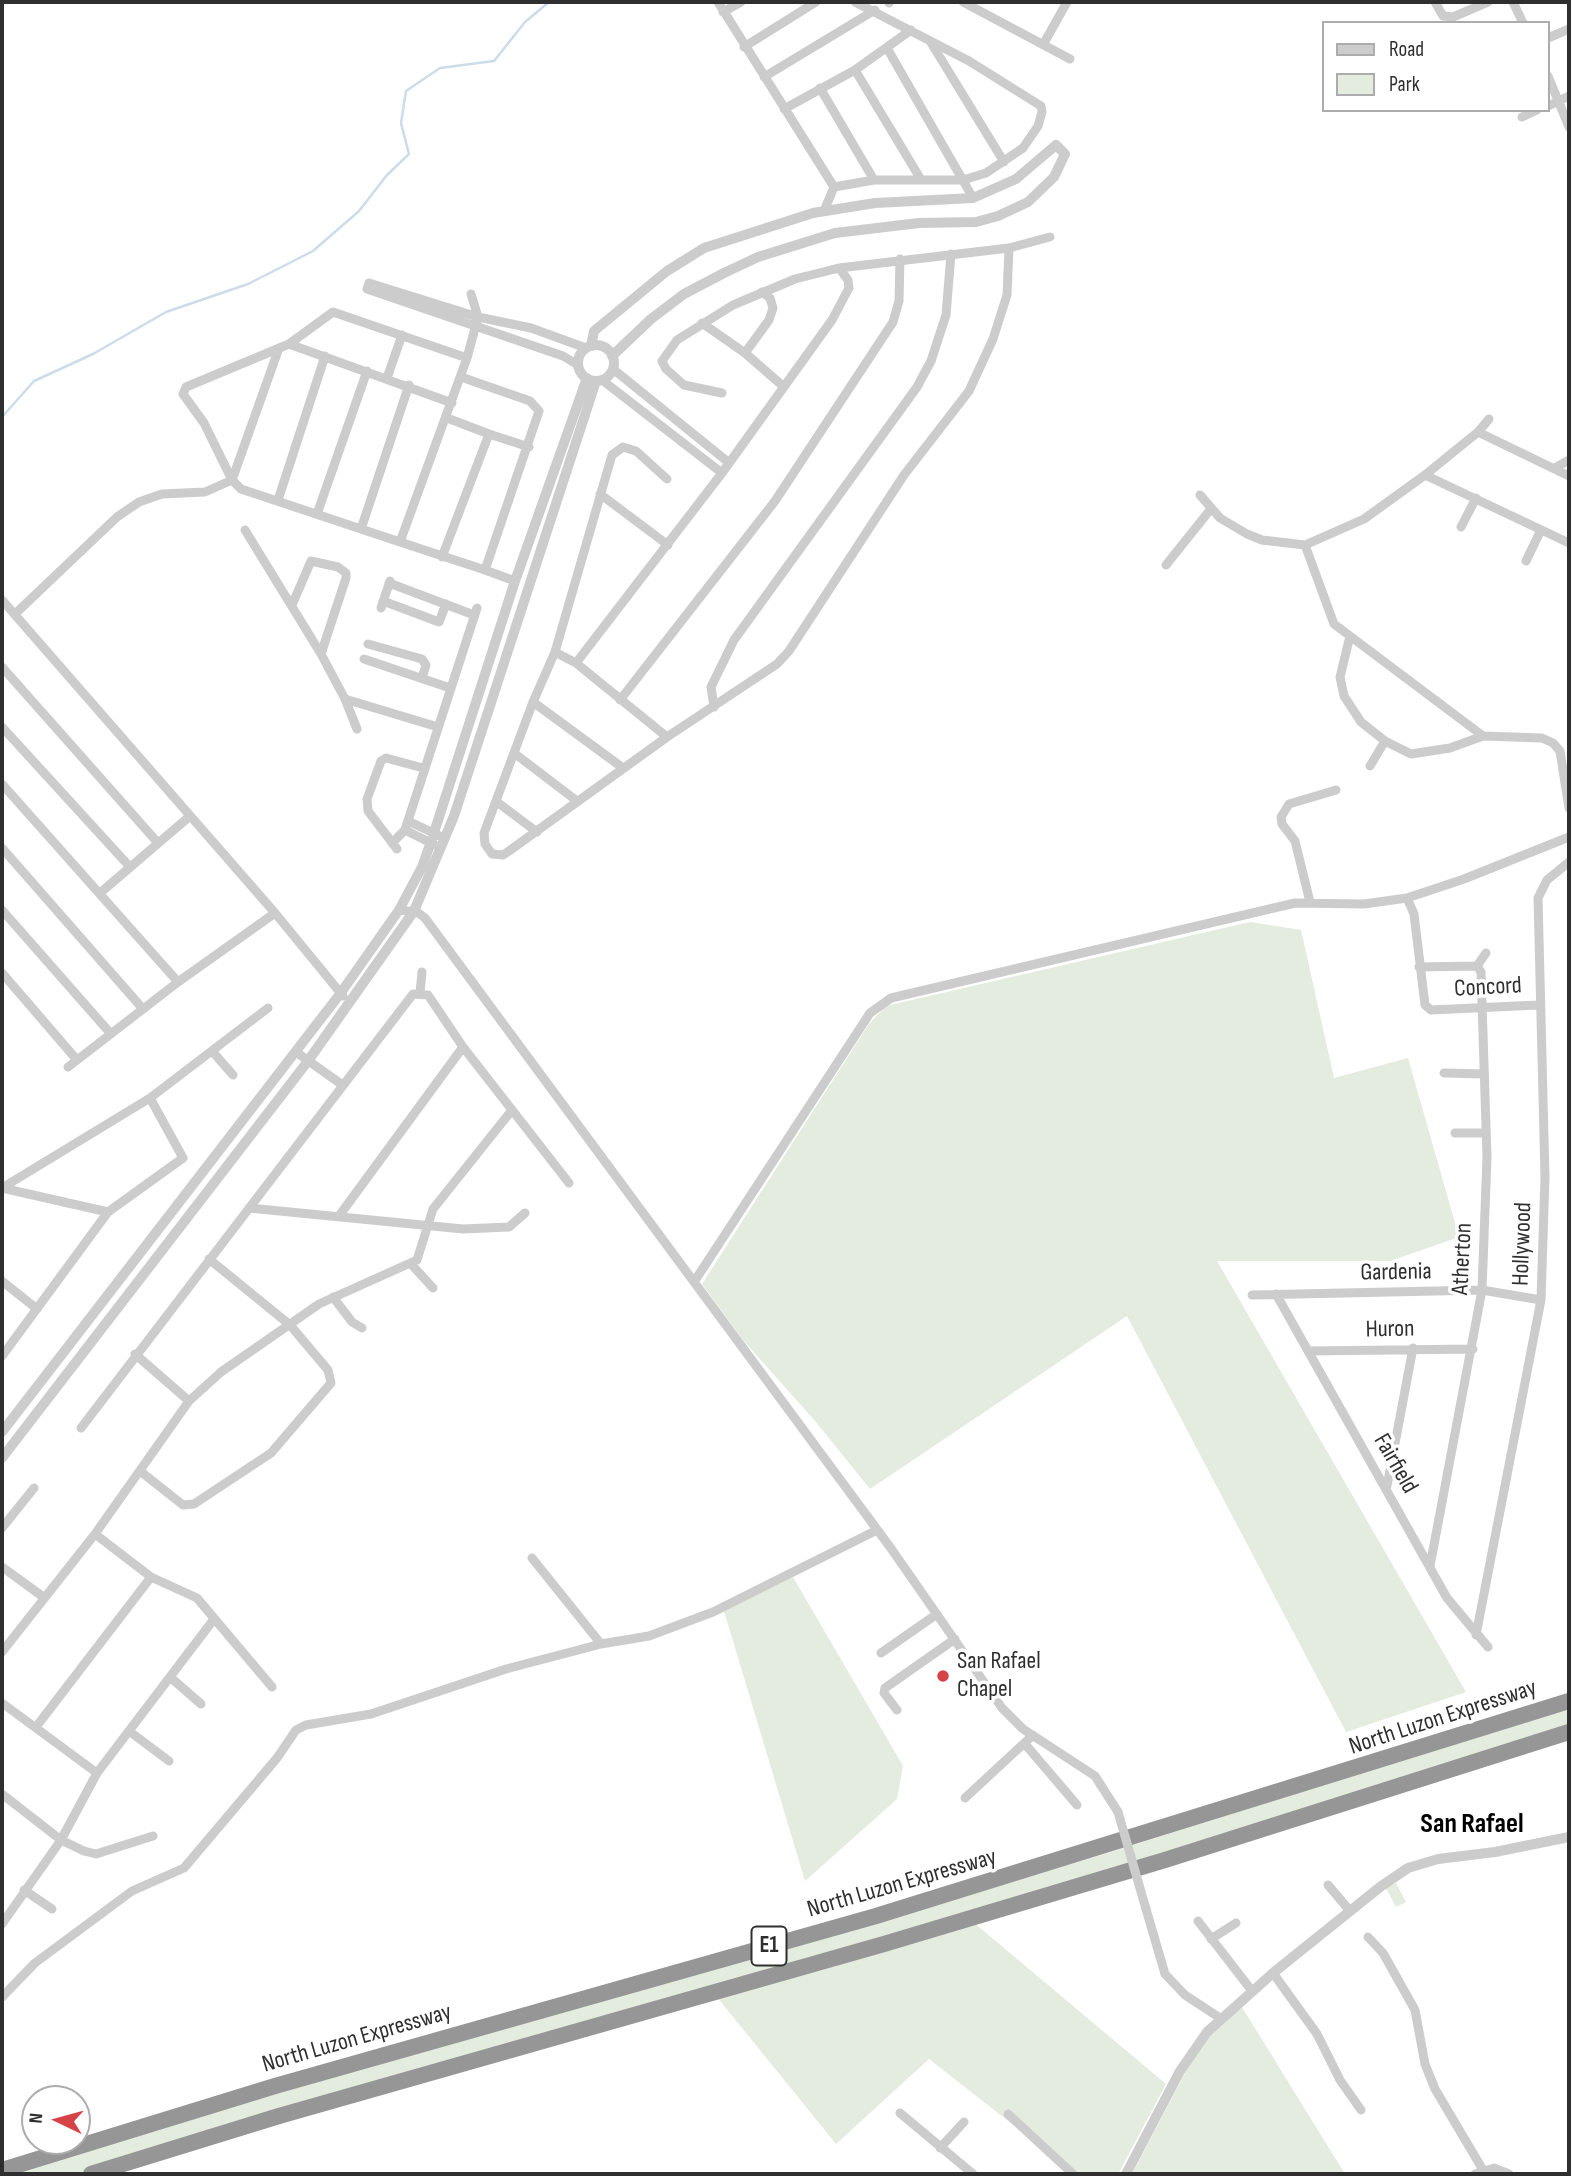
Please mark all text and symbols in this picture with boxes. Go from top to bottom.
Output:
legend [1322,21,1550,112]
text: Road [1389,37,1424,62]
text: Park [1389,72,1420,97]
street label: Concord [1453,972,1523,1004]
street label: Hollywood [1507,1202,1539,1286]
street label: Atherton [1447,1222,1479,1296]
street label: Gardenia [1360,1258,1432,1288]
street label: Huron [1365,1315,1415,1345]
street label: Fairfield [1366,1429,1424,1499]
place label: San Rafael Chapel [957,1648,1041,1704]
marker: San Rafael Chapel [935,1668,951,1684]
street label: North Luzon Expressway [1346,1674,1540,1762]
district label: San Rafael [1420,1808,1524,1842]
street label: North Luzon Expressway [804,1843,1000,1925]
road number: E1 [752,1926,786,1966]
street label: North Luzon Expressway [259,1998,455,2080]
north arrow [21,2085,91,2155]
text: N [25,2112,48,2124]

